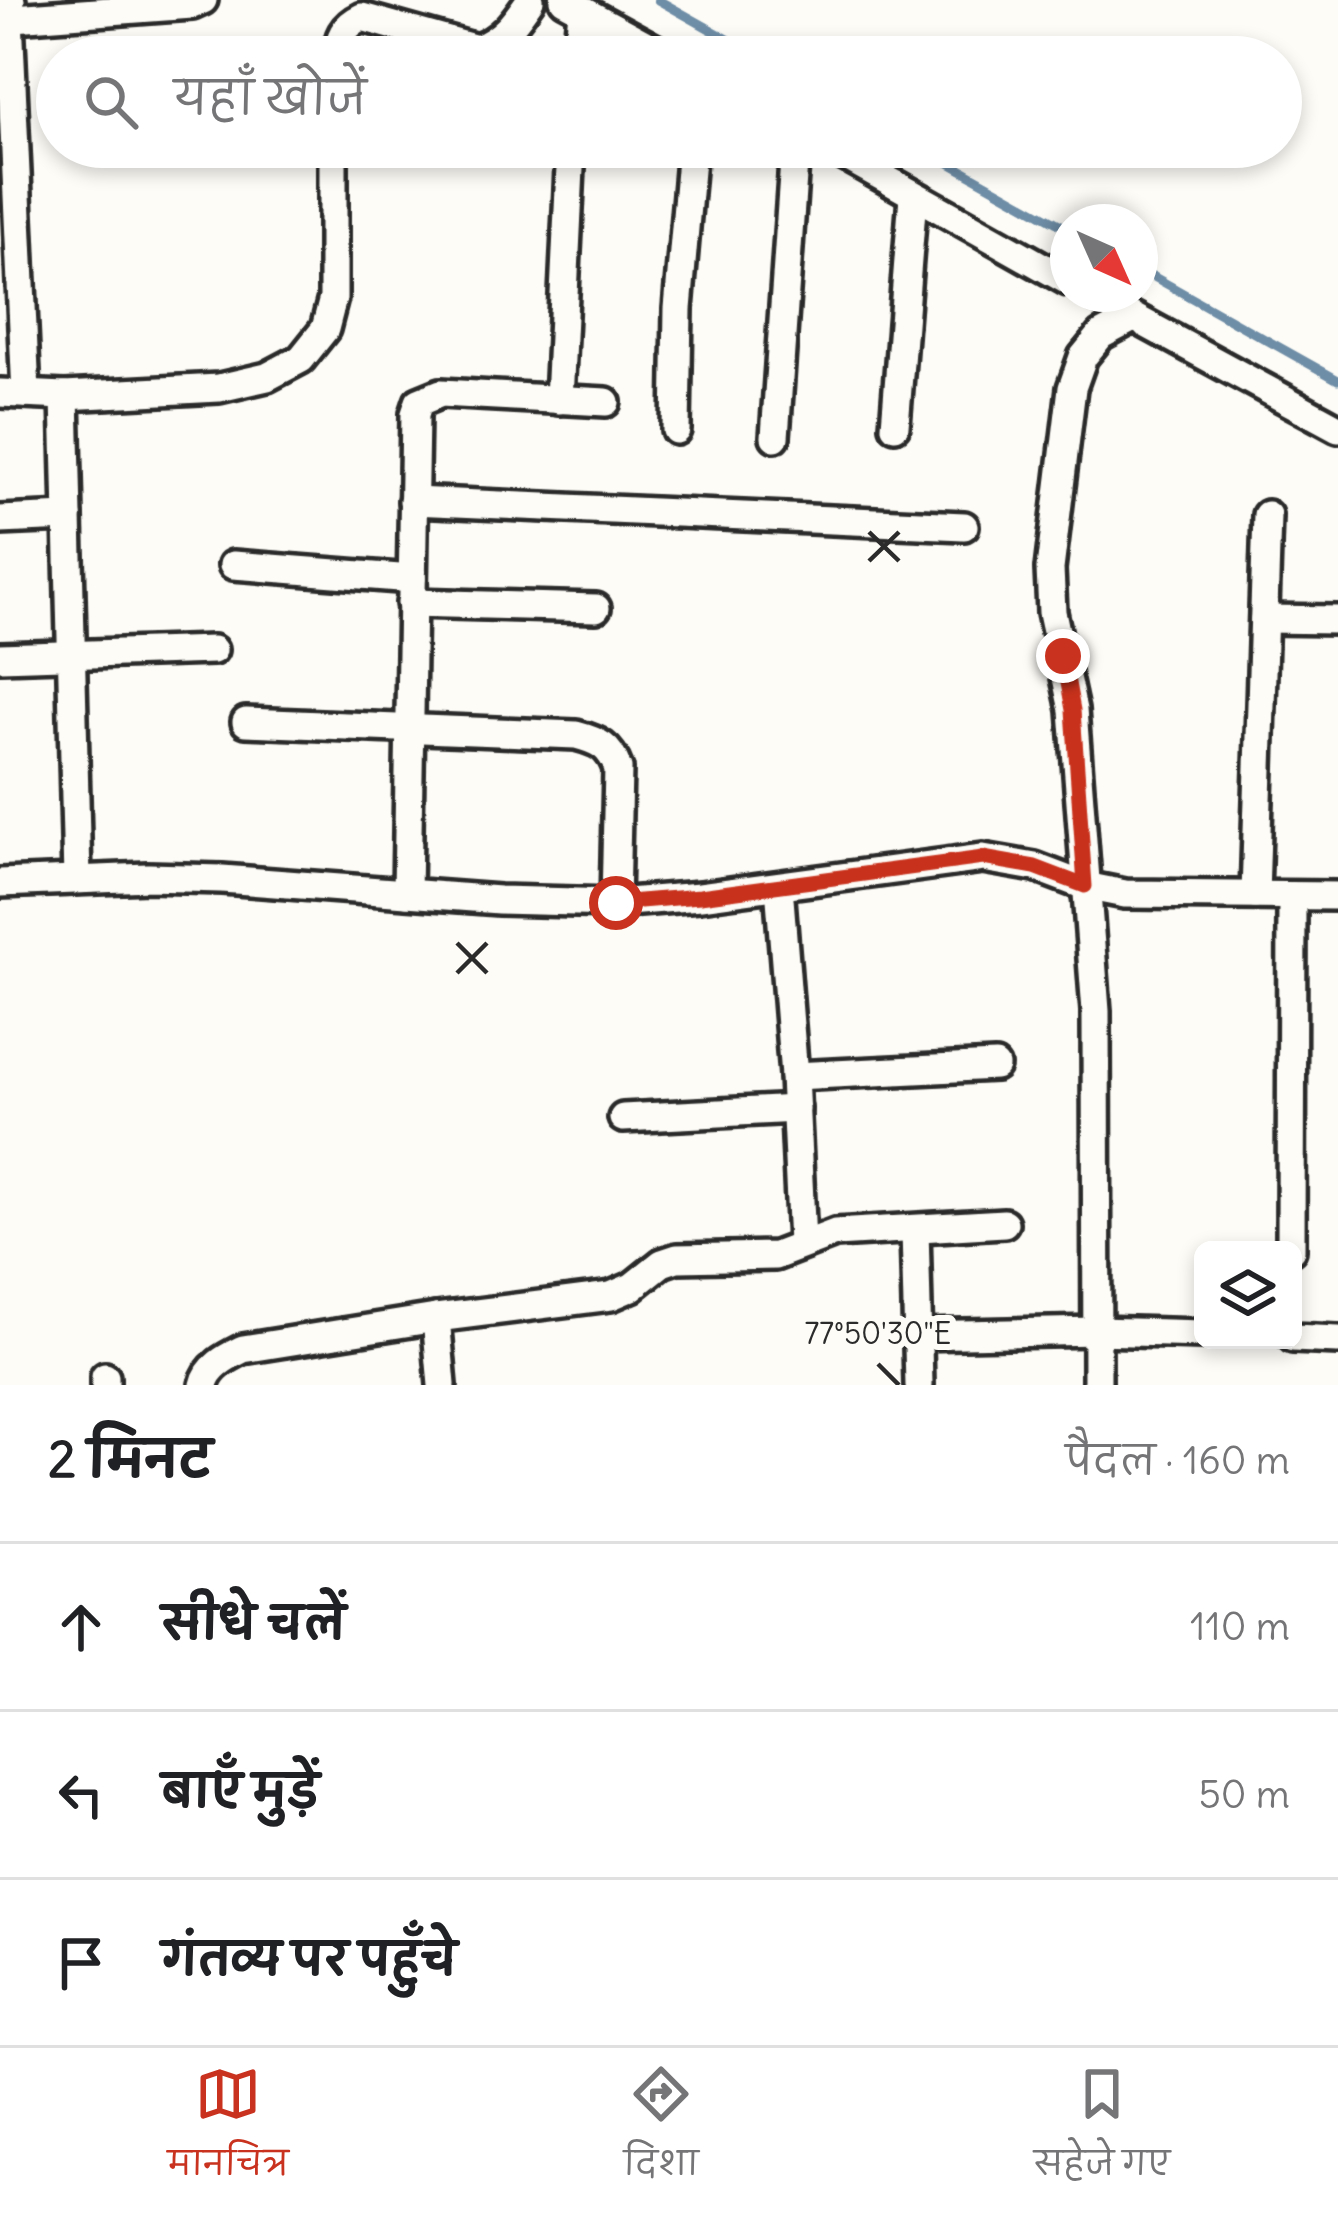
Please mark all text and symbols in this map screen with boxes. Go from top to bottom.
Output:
search box [36,36,1302,168]
icon: search [78,69,144,135]
text: यहाँ खोजें [174,70,367,126]
north arrow [1050,204,1158,312]
route end [1036,629,1090,683]
route start [589,876,643,930]
map controls [1194,1241,1302,1349]
button: layers [1194,1241,1302,1349]
text: 77°50'30"E [805,1314,951,1352]
text: 2 मिनट [48,1427,212,1491]
text: पैदल · 160 m [1065,1436,1290,1485]
icon: ahead [48,1594,114,1660]
text: सीधे चलें [162,1595,345,1651]
text: 110 m [1190,1602,1290,1651]
icon: left [48,1762,114,1828]
text: बाएँ मुड़ें [162,1763,319,1819]
text: 50 m [1198,1770,1290,1819]
icon: arrive [48,1930,114,1996]
text: गंतव्य पर पहुँचे [162,1931,457,1987]
tab: मानचित्र [168,2061,289,2200]
tab: दिशा [624,2061,699,2200]
tab: सहेजे गए [1034,2061,1170,2200]

